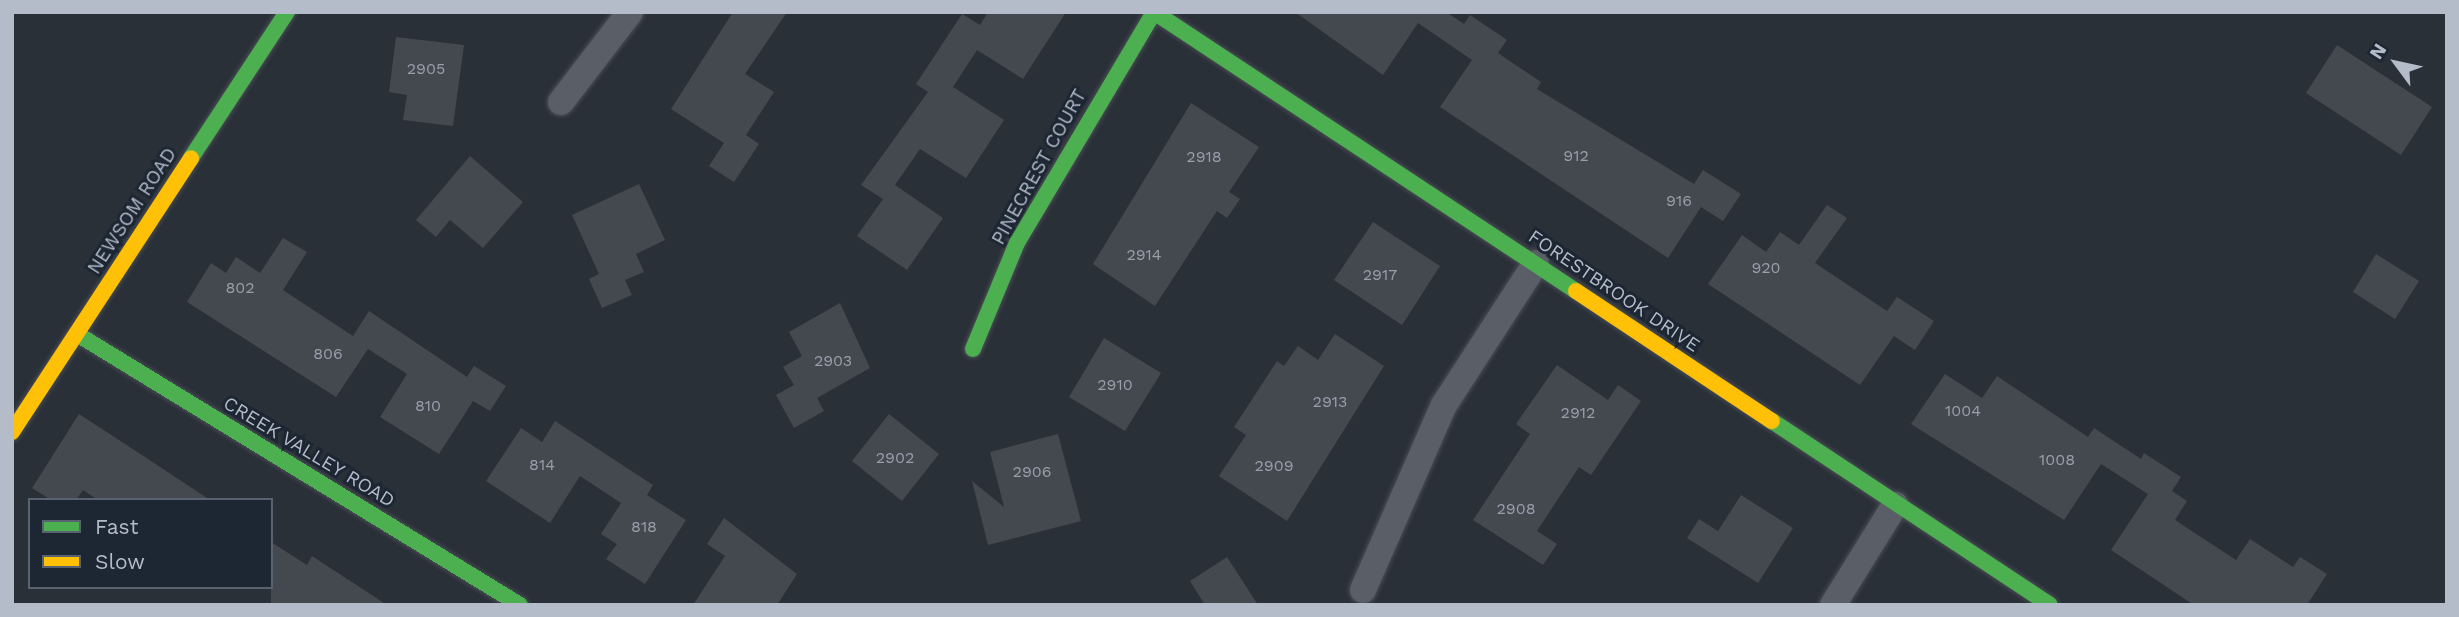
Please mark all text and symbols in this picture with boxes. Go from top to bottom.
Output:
north arrow [2361,28,2431,98]
text: N [2364,39,2391,63]
house number: 2905 [407,59,445,79]
street label: PINECREST COURT [987,85,1091,249]
street label: NEWSOM ROAD [83,144,181,278]
house number: 912 [1563,146,1589,166]
house number: 2918 [1186,147,1222,167]
house number: 916 [1666,191,1692,211]
street label: FORESTBROOK DRIVE [1524,225,1704,357]
house number: 2914 [1126,245,1162,265]
house number: 920 [1751,258,1781,278]
house number: 2917 [1363,265,1397,285]
house number: 802 [225,278,255,298]
house number: 806 [313,344,343,364]
house number: 2903 [814,351,852,371]
house number: 2910 [1097,375,1133,395]
street label: CREEK VALLEY ROAD [219,391,399,513]
house number: 2913 [1313,392,1347,412]
house number: 810 [415,396,441,416]
house number: 1004 [1945,401,1981,421]
house number: 2912 [1561,403,1595,423]
house number: 2902 [876,448,914,468]
house number: 1008 [2039,450,2075,470]
house number: 814 [529,455,555,475]
house number: 2909 [1254,456,1294,476]
house number: 2906 [1013,462,1051,482]
legend [28,498,273,589]
house number: 2908 [1496,499,1536,519]
text: Fast [95,514,139,539]
house number: 818 [631,517,657,537]
text: Slow [95,549,145,574]

